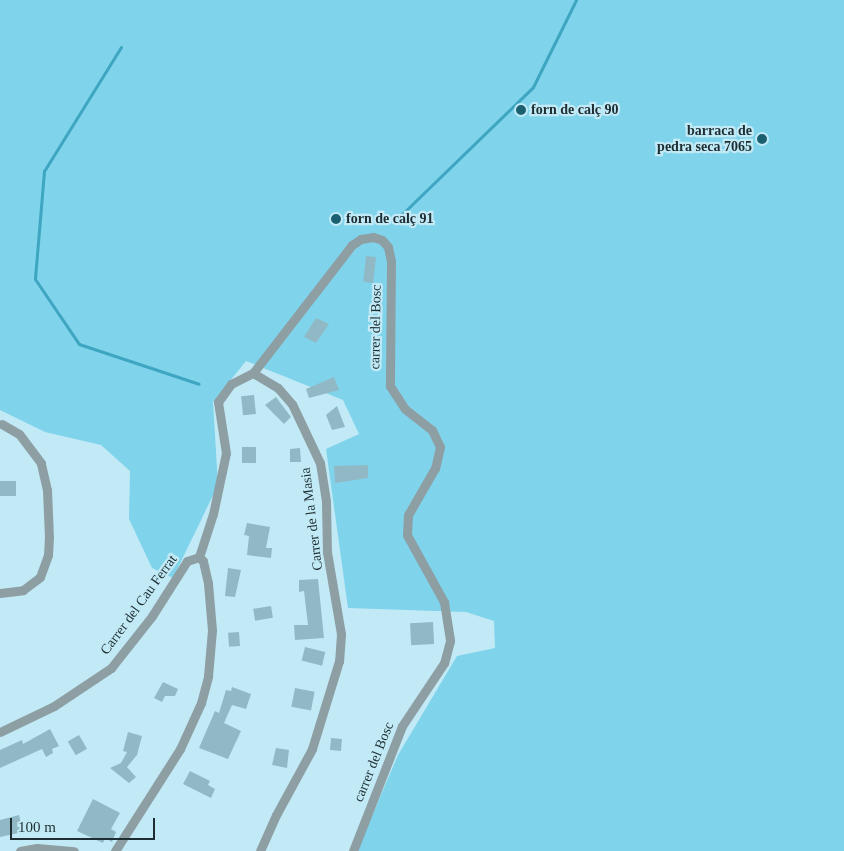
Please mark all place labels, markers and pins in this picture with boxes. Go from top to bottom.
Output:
place label: forn de calç 90 [531,102,618,118]
marker: forn de calç 90 [515,104,527,116]
place label: barraca de pedra seca 7065 [657,123,752,156]
marker: barraca de pedra seca 7065 [756,133,768,145]
place label: forn de calç 91 [346,211,433,227]
marker: forn de calç 91 [330,213,342,225]

